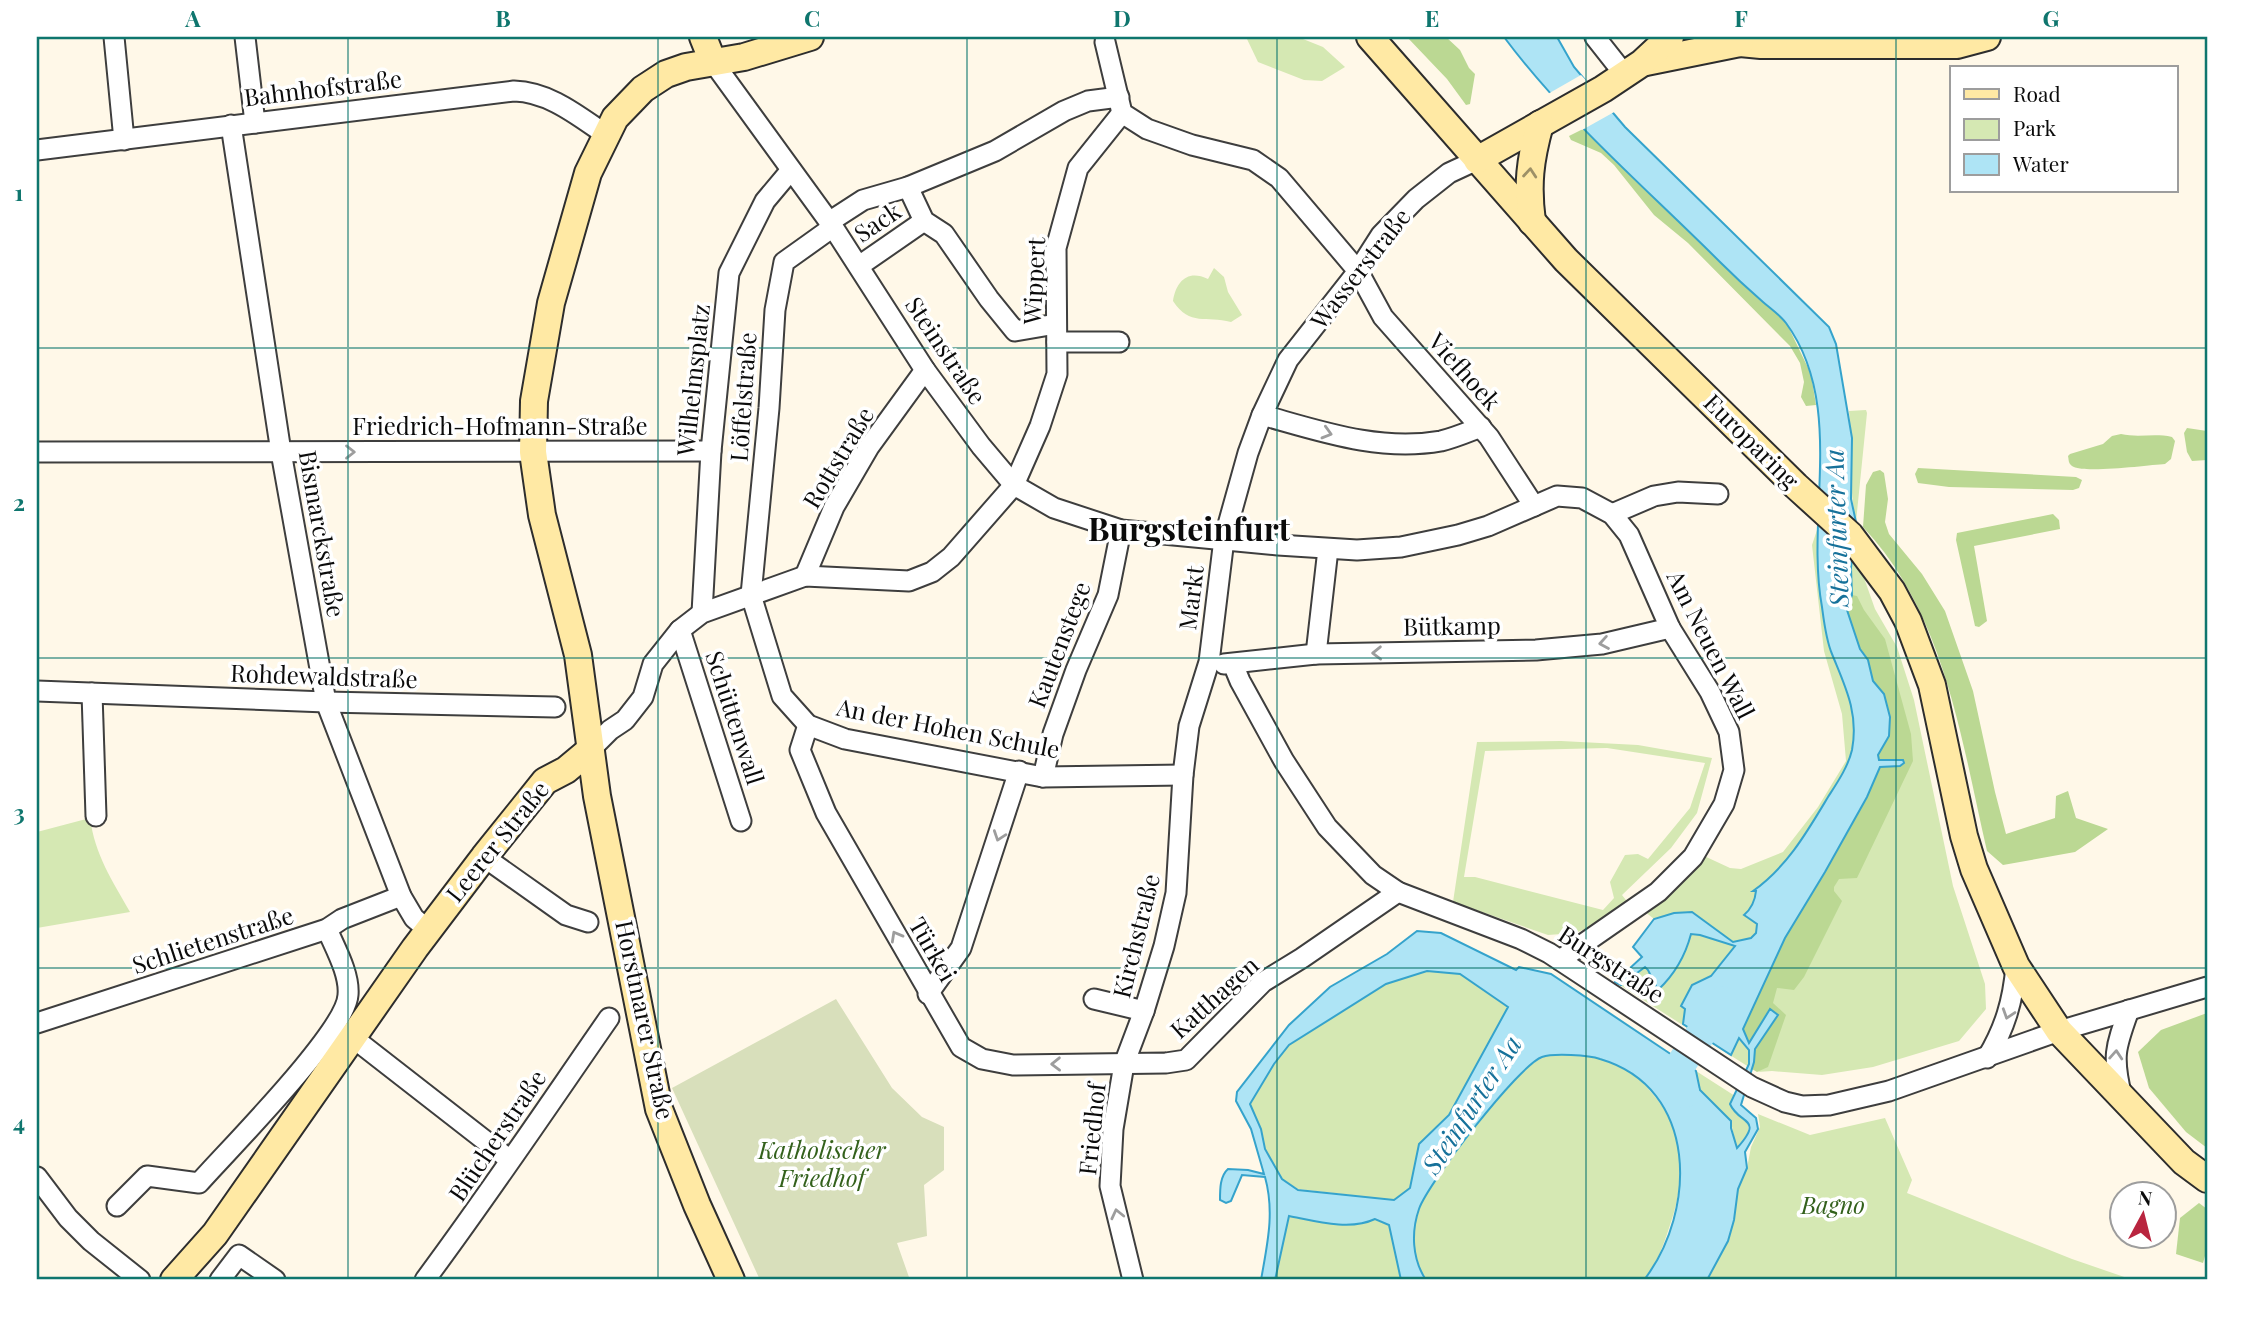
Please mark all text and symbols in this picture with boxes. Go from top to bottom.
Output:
text: A [184,2,201,33]
text: B [495,2,511,33]
text: C [804,2,820,33]
text: D [1113,2,1131,33]
text: E [1425,2,1439,33]
text: F [1734,2,1748,33]
text: G [2043,2,2060,33]
street label: Bahnhofstraße [242,61,403,113]
legend [1950,66,2178,192]
text: Road [2013,79,2061,107]
text: Park [2013,113,2057,141]
text: Water [2012,149,2069,177]
one-way arrow [1522,167,1537,178]
text: 1 [15,176,24,207]
street label: Sack [847,194,907,249]
street label: Wasserstraße [1302,201,1417,335]
street label: Wippert [1015,236,1051,326]
street label: Steinstraße [899,290,994,410]
street label: Wilhelmsplatz [668,302,716,458]
street label: Viefhoek [1422,324,1509,417]
street label: Löffelstraße [722,331,762,463]
street label: Europaring [1698,386,1807,495]
street label: Rottstraße [795,400,880,514]
street label: Friedrich-Hofmann-Straße [352,409,648,441]
one-way arrow [1321,425,1333,440]
one-way arrow [345,444,355,460]
street label: Bismarckstraße [293,448,353,620]
water label: Steinfurter Aa [1815,448,1856,609]
text: 2 [13,486,25,517]
district label: Burgsteinfurt [1088,506,1291,549]
street label: Markt [1170,563,1210,632]
street label: Am Neuen Wall [1660,563,1763,724]
street label: Kautenstege [1019,577,1097,712]
street label: Bütkamp [1403,608,1501,642]
one-way arrow [1598,635,1610,650]
one-way arrow [1371,645,1381,661]
street label: Schüttenwall [699,646,773,789]
street label: Rohdewaldstraße [230,656,418,694]
street label: An der Hohen Schule [833,690,1063,764]
street label: Leerer Straße [438,773,555,908]
text: 3 [13,796,25,827]
one-way arrow [992,830,1007,842]
street label: Kirchstraße [1104,870,1166,1001]
street label: Schlietenstraße [128,898,297,980]
street label: Türkei [903,911,965,987]
street label: Horstmarer Straße [609,917,683,1122]
street label: Burgstraße [1553,917,1671,1009]
one-way arrow [891,931,904,944]
street label: Katthagen [1163,948,1265,1045]
one-way arrow [2002,1007,2016,1020]
water label: Steinfurter Aa [1412,1028,1529,1181]
one-way arrow [2108,1049,2123,1060]
one-way arrow [1050,1057,1061,1072]
street label: Blücherstraße [441,1063,552,1207]
street label: Friedhof [1070,1079,1112,1177]
text: 4 [13,1106,25,1137]
park label: Katholischer Friedhof [757,1133,887,1193]
north arrow [2108,1180,2178,1250]
text: N [2137,1183,2154,1211]
park label: Bagno [1800,1188,1865,1220]
one-way arrow [1110,1208,1125,1220]

